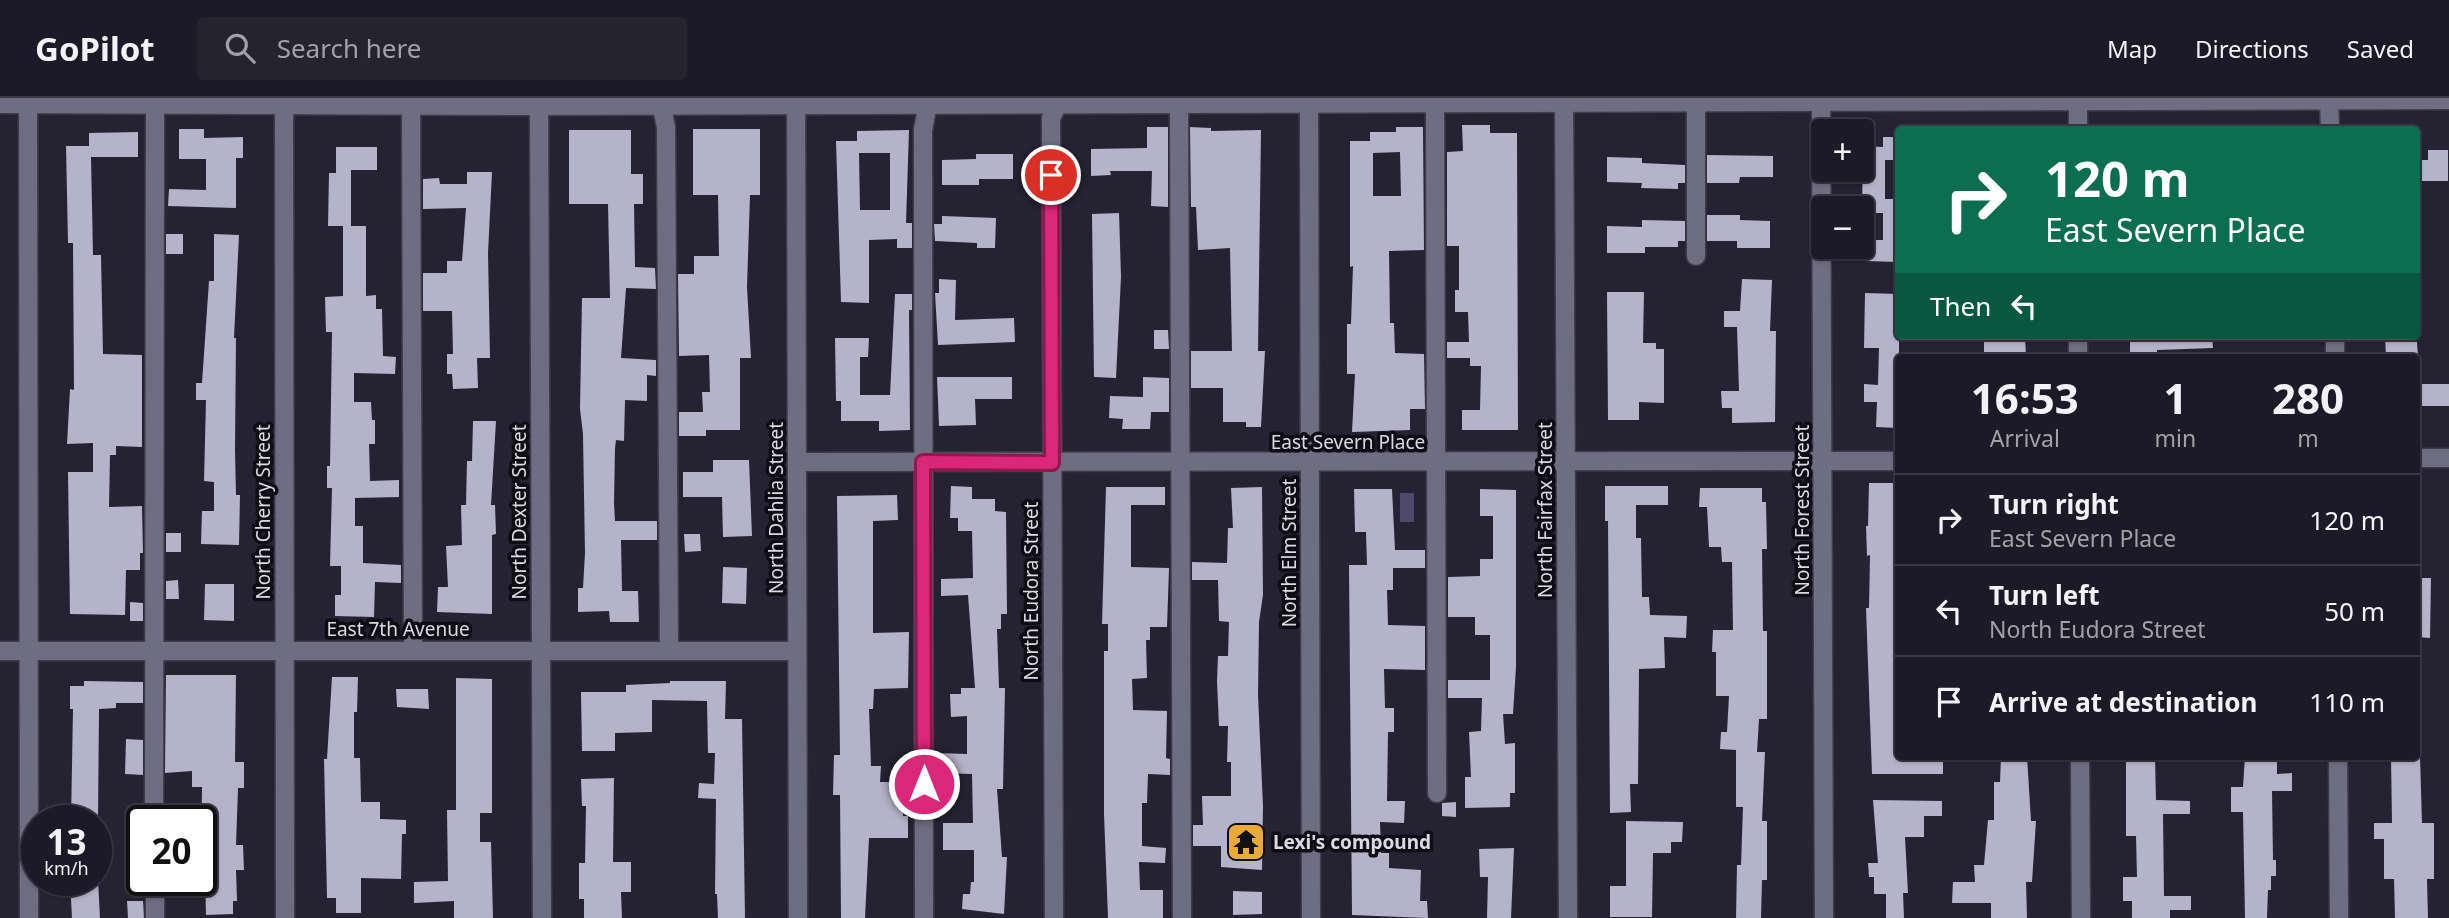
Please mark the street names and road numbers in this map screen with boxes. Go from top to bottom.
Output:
street label: North Dahlia Street [763,422,789,594]
street label: North Fairfax Street [1532,422,1558,598]
street label: North Cherry Street [250,424,276,600]
street label: North Dexter Street [506,424,532,600]
street label: North Forest Street [1789,424,1815,595]
street label: East Severn Place [1271,429,1425,455]
street label: North Elm Street [1276,479,1302,627]
street label: North Eudora Street [1018,501,1044,680]
street label: East 7th Avenue [326,616,470,642]

